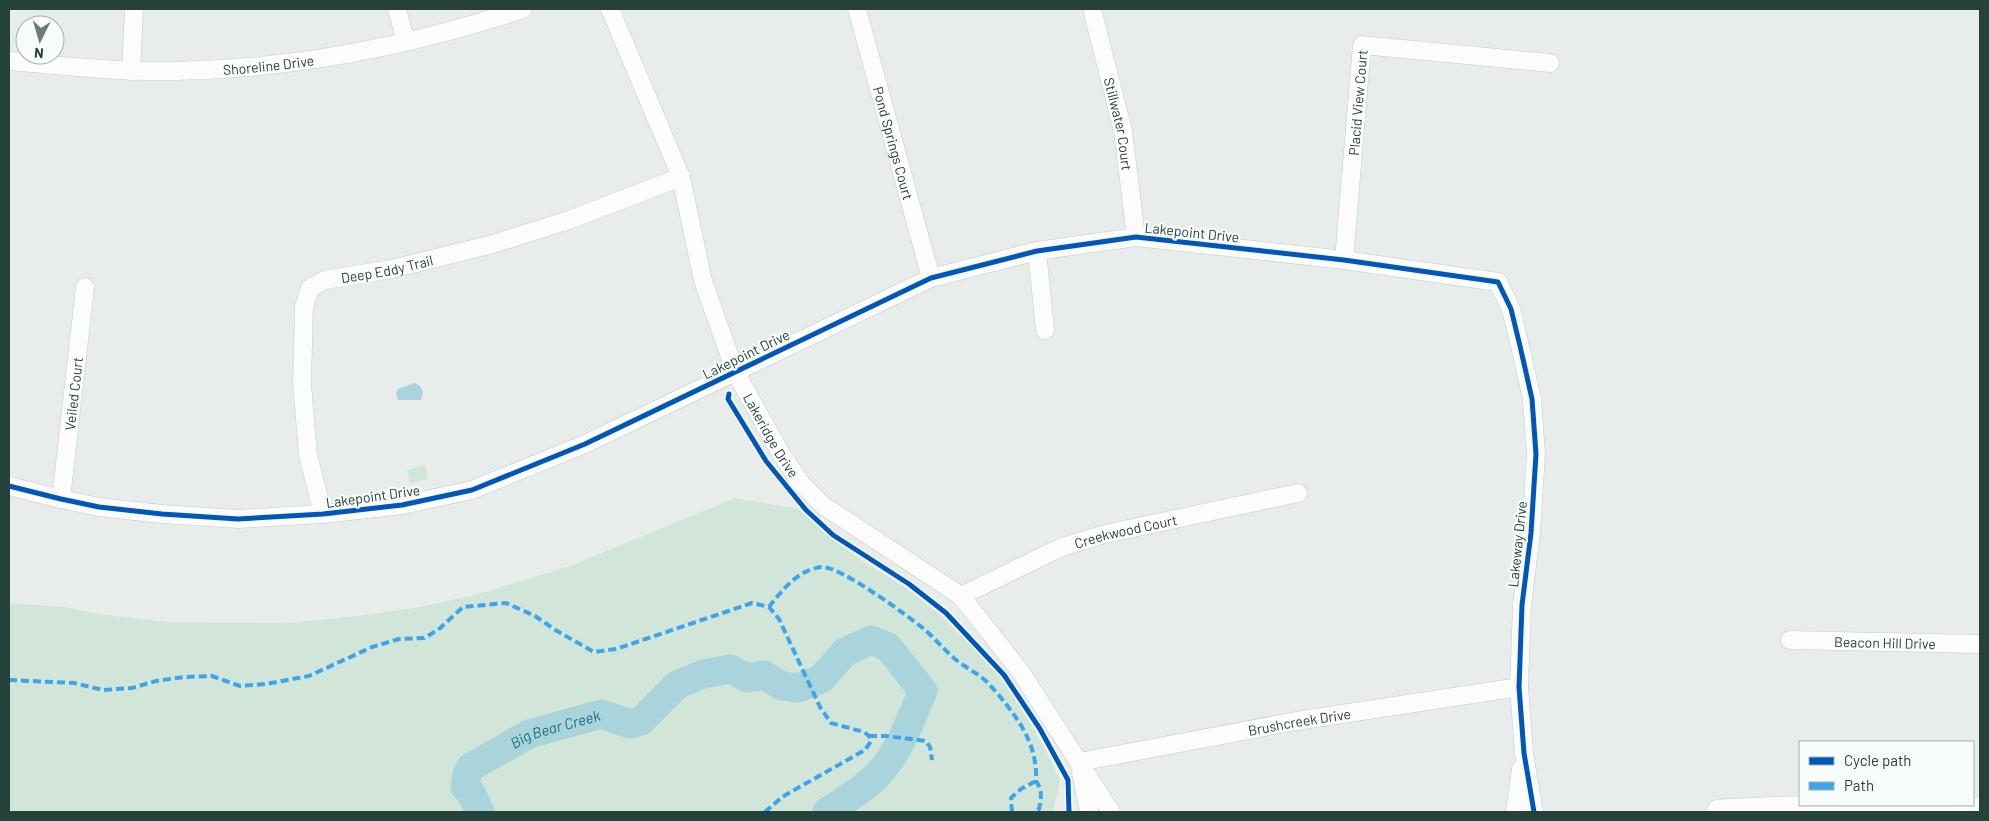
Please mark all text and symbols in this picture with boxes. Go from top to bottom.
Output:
north arrow [15,15,65,65]
text: N [33,45,44,62]
street label: Placid View Court [1344,49,1370,156]
street label: Shoreline Drive [222,51,315,78]
street label: Stillwater Court [1101,75,1136,171]
street label: Pond Springs Court [870,84,918,202]
street label: Lakepoint Drive [1144,219,1240,245]
street label: Deep Eddy Trail [340,251,435,286]
street label: Lakepoint Drive [700,326,792,382]
street label: Veiled Court [60,356,86,431]
street label: Lakeridge Drive [740,390,803,480]
street label: Lakepoint Drive [325,481,421,511]
street label: Lakeway Drive [1504,500,1530,588]
street label: Creekwood Court [1072,510,1179,551]
street label: Beacon Hill Drive [1834,632,1936,652]
street label: Brushcreek Drive [1246,704,1352,738]
water label: Big Bear Creek [507,706,603,752]
legend [1799,741,1974,806]
text: Cycle path [1844,751,1911,769]
text: Path [1844,776,1874,794]

